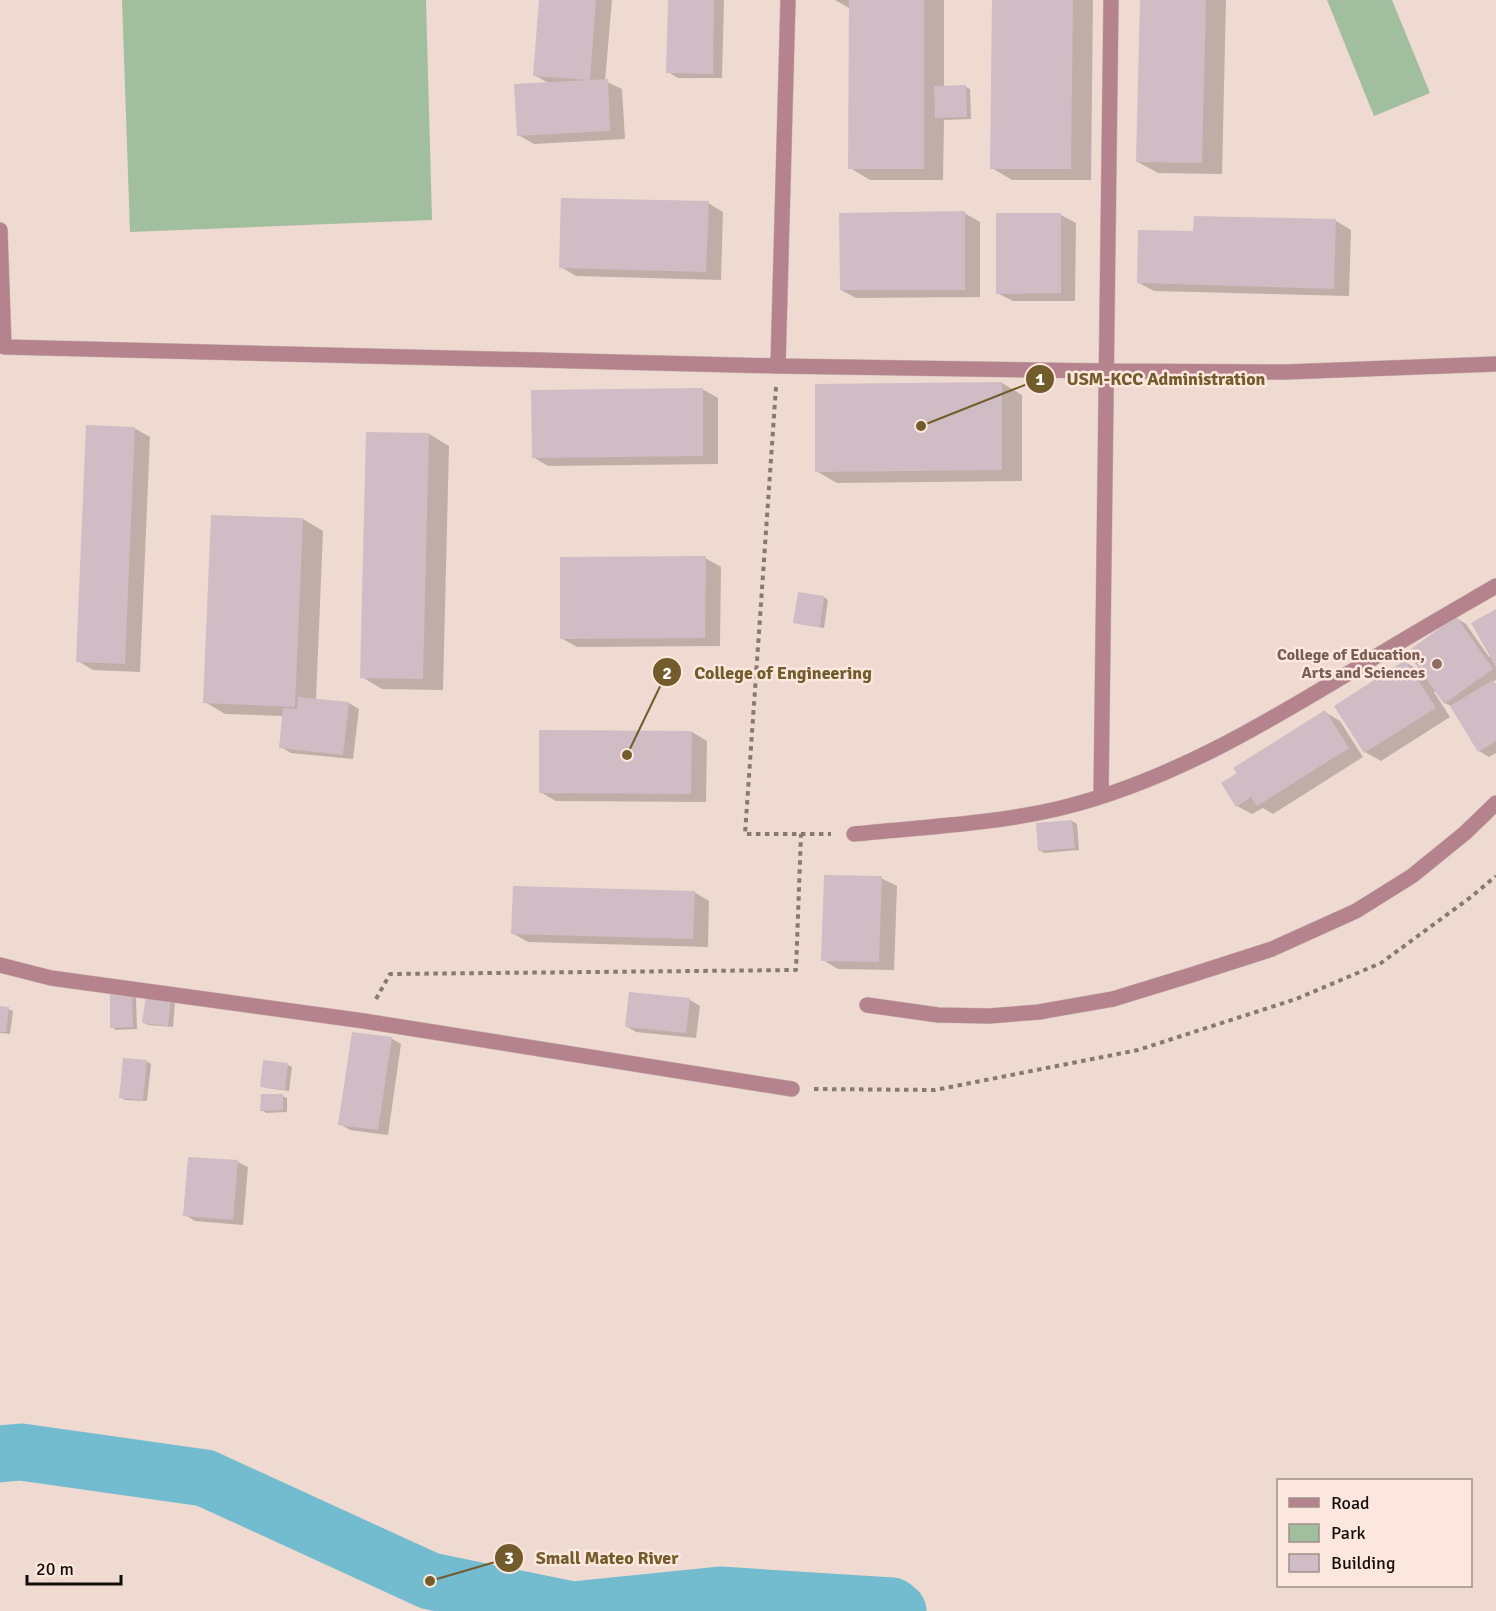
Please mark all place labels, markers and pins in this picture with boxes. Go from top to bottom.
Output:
callout: USM-KCC Administration [1025,361,1278,397]
place label: College of Education, Arts and Sciences [1277,645,1425,683]
callout: College of Engineering [652,654,884,690]
marker: College of Education, Arts and Sciences [1430,657,1444,671]
callout: Small Mateo River [494,1540,691,1576]

